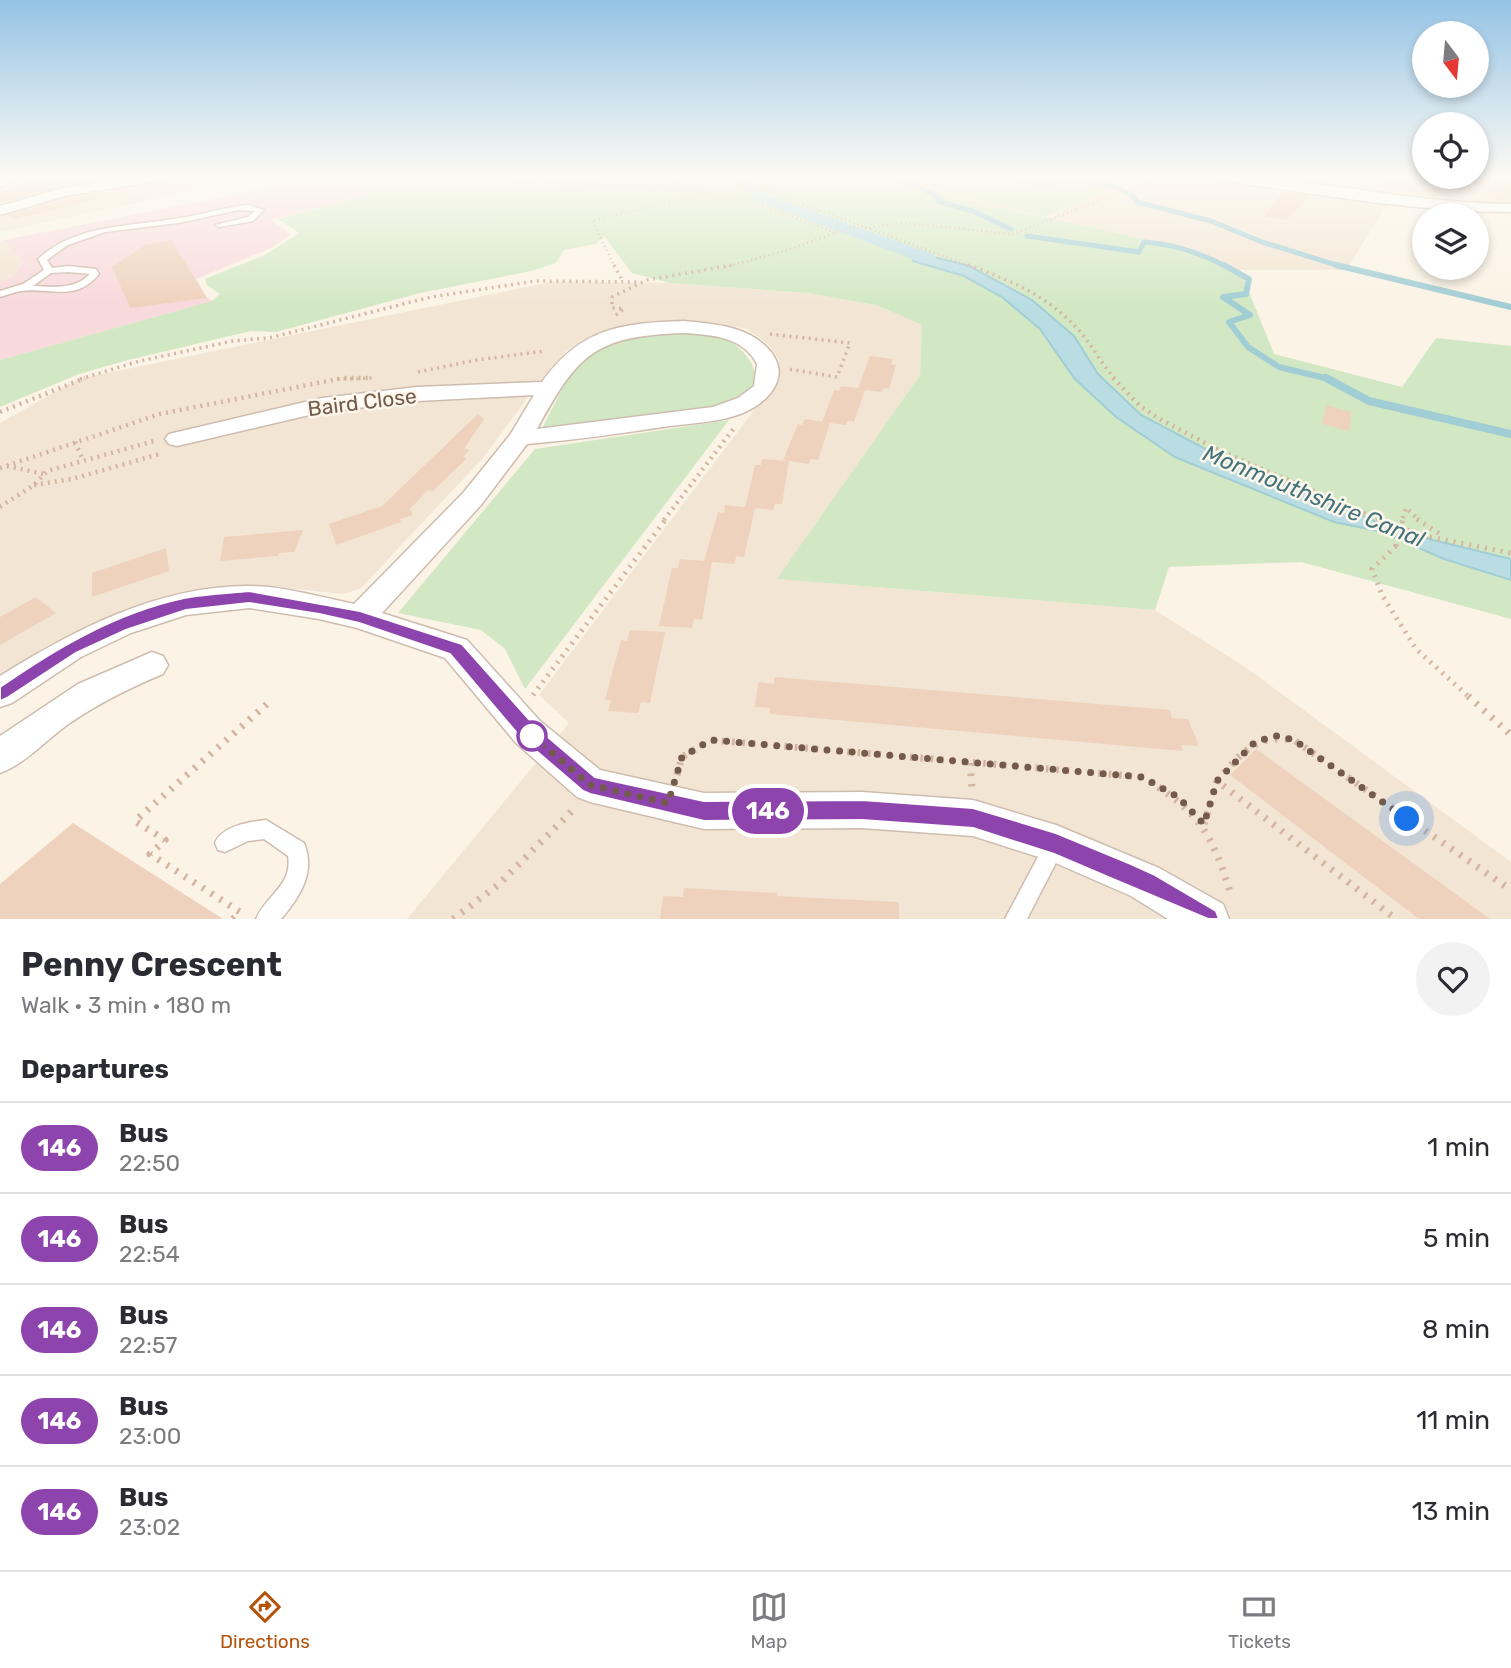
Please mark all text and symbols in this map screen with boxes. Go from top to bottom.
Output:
north arrow [1412,21,1489,98]
map controls [1412,21,1489,280]
button: locate [1412,112,1489,189]
button: layers [1412,203,1489,280]
street label: Baird Close [306,383,418,421]
water label: Monmouthshire Canal [1199,439,1429,553]
unlabelled marker [517,721,547,751]
line badge: 146 [728,788,808,834]
text: 146 [746,797,790,825]
your location [1389,801,1424,836]
button: heart [1416,942,1490,1016]
text: Penny Crescent [21,945,282,984]
text: Walk · 3 min · 180 m [21,991,231,1019]
text: Departures [21,1054,169,1085]
text: Bus [119,1118,168,1149]
text: 1 min [1427,1132,1490,1163]
text: 146 [38,1134,81,1162]
text: 22:50 [119,1149,180,1177]
text: Bus [119,1209,168,1240]
text: 5 min [1423,1223,1490,1254]
text: 146 [38,1225,81,1253]
text: 22:54 [119,1240,180,1268]
text: Bus [119,1300,168,1331]
text: 8 min [1422,1314,1490,1345]
text: 146 [38,1316,81,1344]
text: 22:57 [119,1331,177,1359]
text: Bus [119,1391,168,1422]
text: 11 min [1416,1405,1490,1436]
text: 146 [38,1407,81,1435]
text: 23:00 [119,1422,181,1450]
text: Bus [119,1482,168,1513]
text: 13 min [1412,1496,1490,1527]
text: 146 [38,1498,81,1526]
text: 23:02 [119,1513,180,1541]
tab: Directions [220,1588,310,1653]
tab: Map [750,1588,788,1653]
tab: Tickets [1228,1588,1291,1653]

